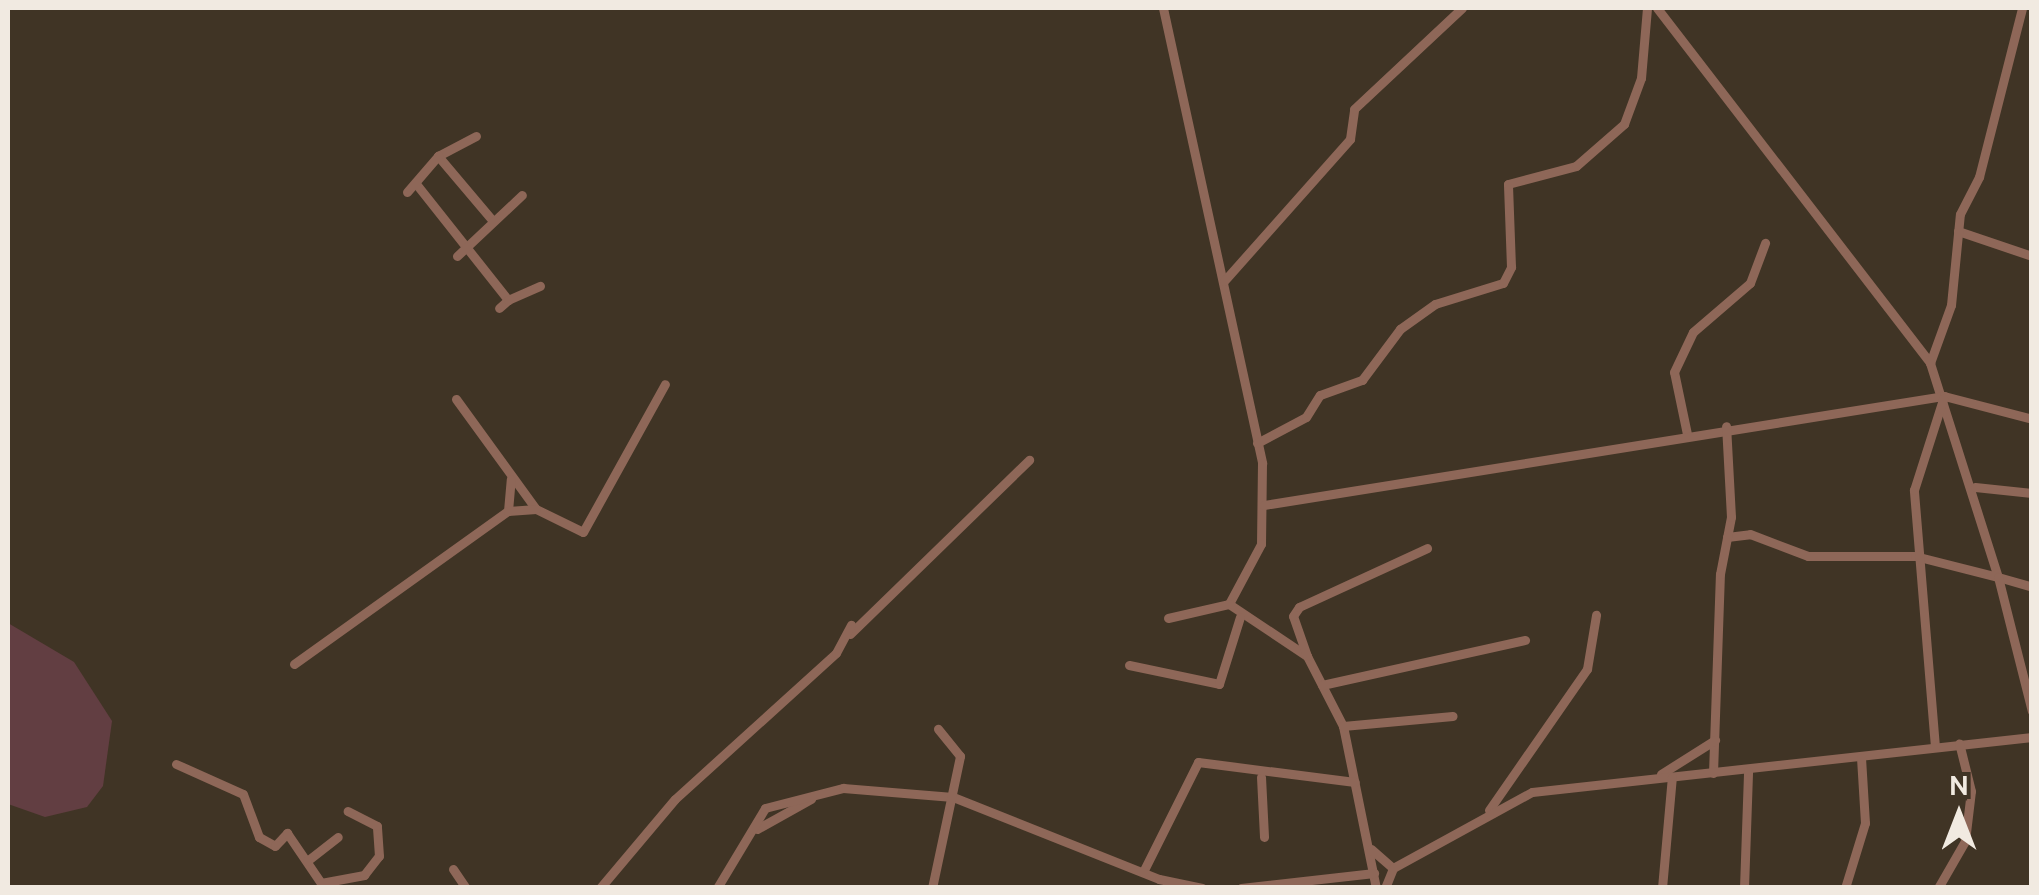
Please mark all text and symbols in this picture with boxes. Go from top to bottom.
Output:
north arrow [1909,765,2009,865]
text: N [1949,768,1969,802]

